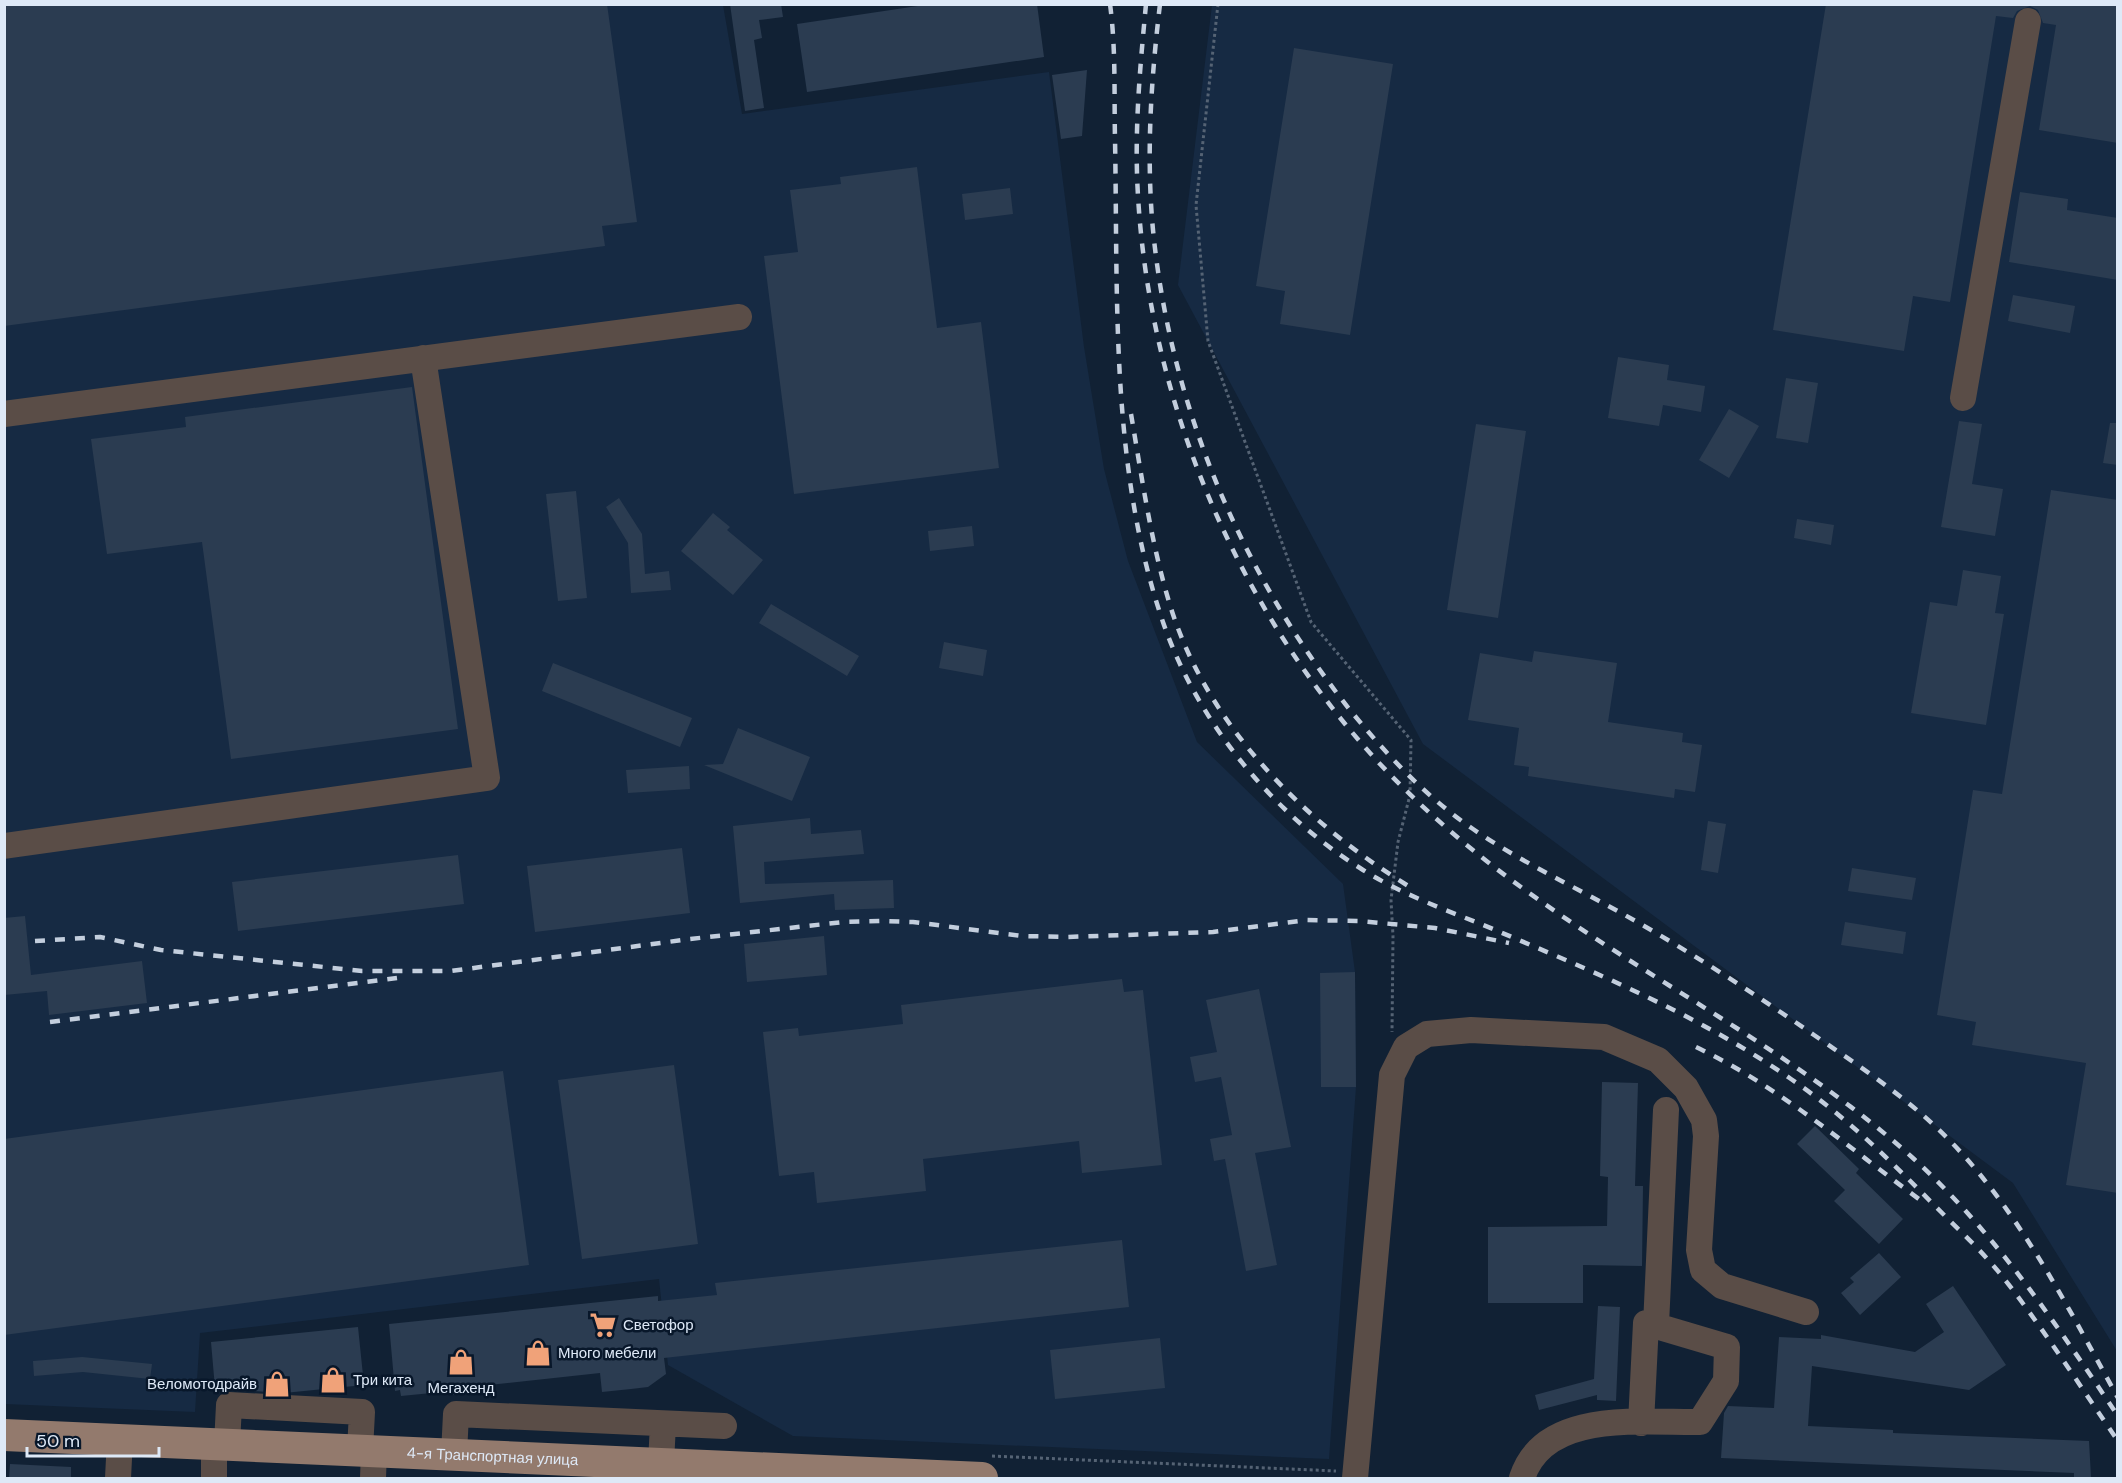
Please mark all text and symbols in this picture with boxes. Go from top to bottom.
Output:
supermarket icon: Светофор [588,1310,618,1340]
place label: Светофор [623,1315,694,1335]
shop icon: Много мебели [523,1338,553,1368]
place label: Много мебели [558,1343,656,1363]
shop icon: Мегахенд [446,1347,476,1377]
shop icon: Три кита [318,1365,348,1395]
shop icon: Веломотодрайв [262,1369,292,1399]
place label: Три кита [353,1370,413,1390]
place label: Веломотодрайв [147,1374,257,1394]
place label: Мегахенд [427,1378,495,1398]
scale bar [27,1420,159,1458]
text: 50 m [36,1429,80,1453]
street label: 4-я Транспортная улица [406,1443,579,1470]

